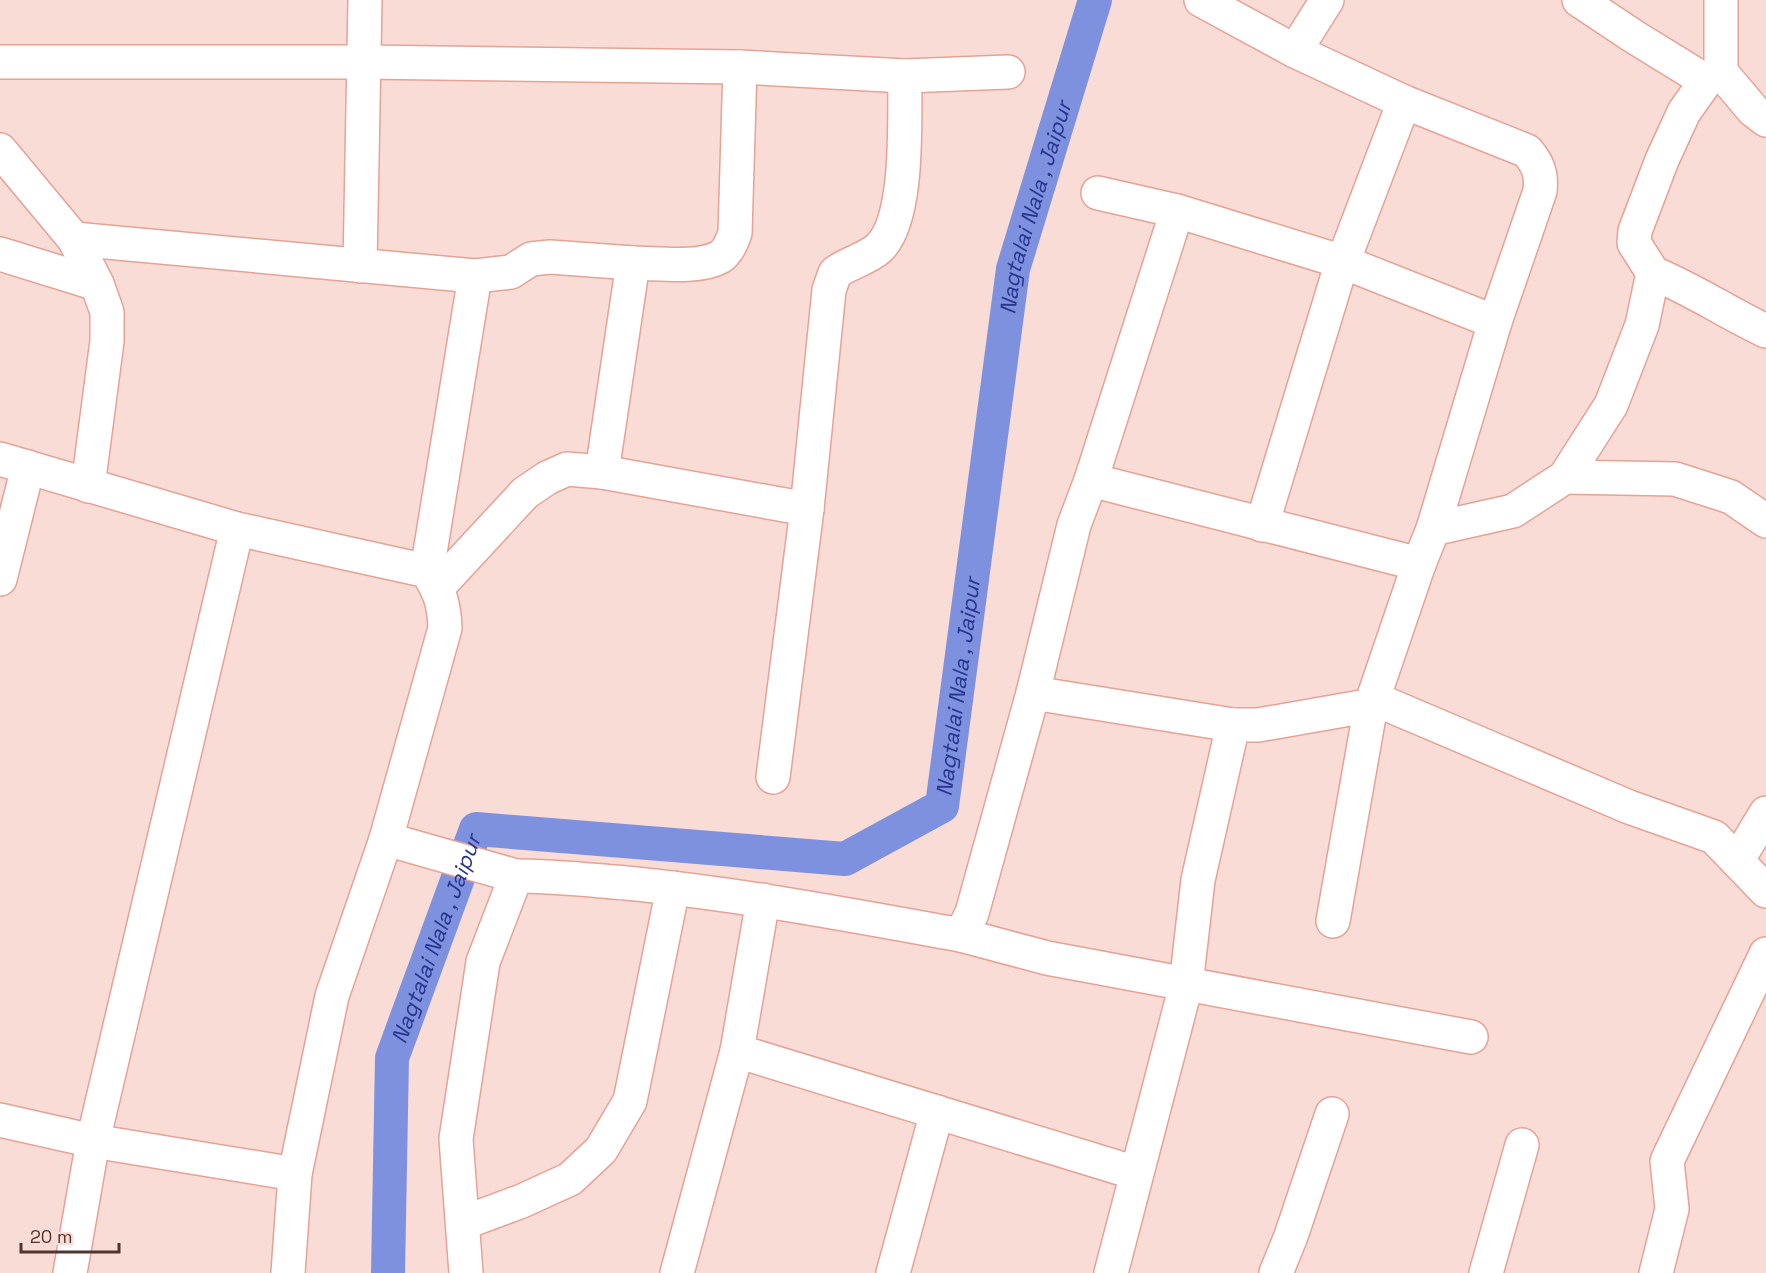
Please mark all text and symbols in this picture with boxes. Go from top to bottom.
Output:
water label: Nagtalai Nala , Jaipur [993,95,1078,316]
water label: Nagtalai Nala , Jaipur [929,573,986,798]
water label: Nagtalai Nala , Jaipur [385,828,488,1047]
scale bar [21,1216,118,1254]
text: 20 m [30,1225,73,1248]

